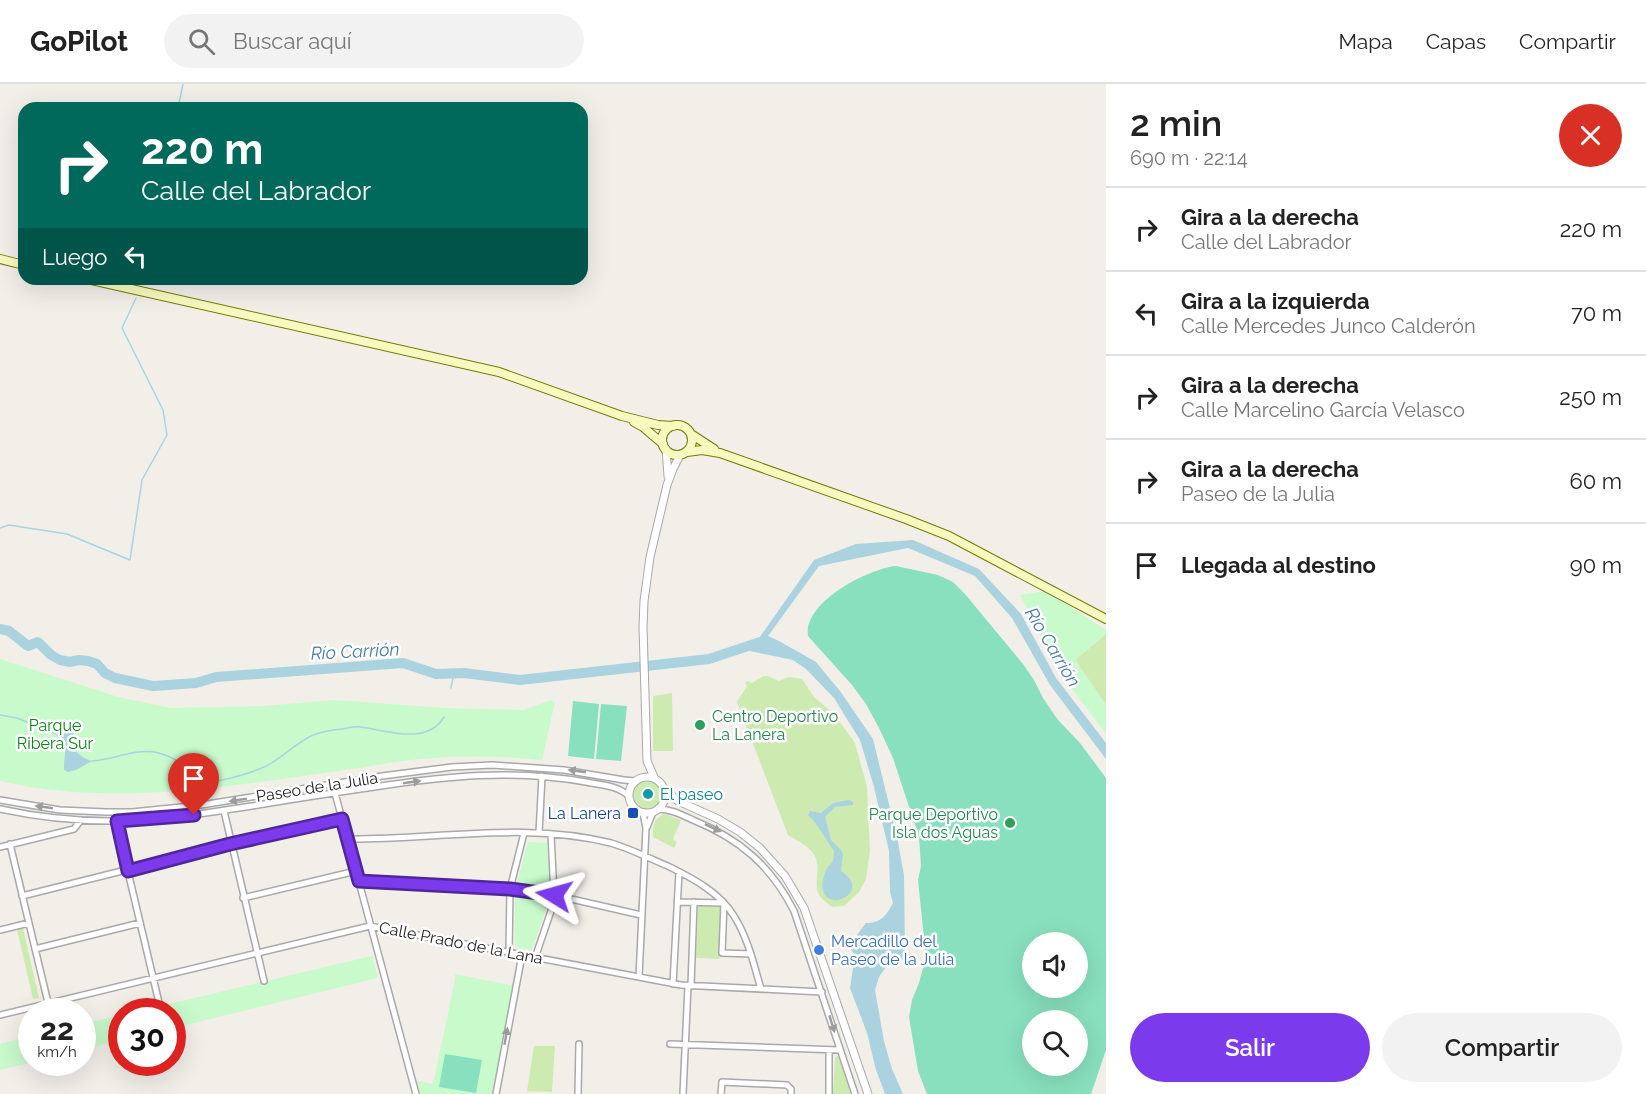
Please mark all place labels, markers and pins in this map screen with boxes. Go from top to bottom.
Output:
place label: Centro Deportivo La Lanera [712,707,838,744]
marker: Centro Deportivo La Lanera [693,718,707,732]
pin [168,753,219,815]
place label: El paseo [660,785,723,804]
marker: El paseo [641,787,655,801]
place label: La Lanera [548,804,621,823]
place label: Parque Deportivo Isla dos Aguas [869,805,998,842]
marker: La Lanera [626,806,640,820]
marker: Parque Deportivo Isla dos Aguas [1003,816,1017,830]
place label: Mercadillo del Paseo de la Julia [831,932,954,969]
marker: Mercadillo del Paseo de la Julia [812,943,826,957]

